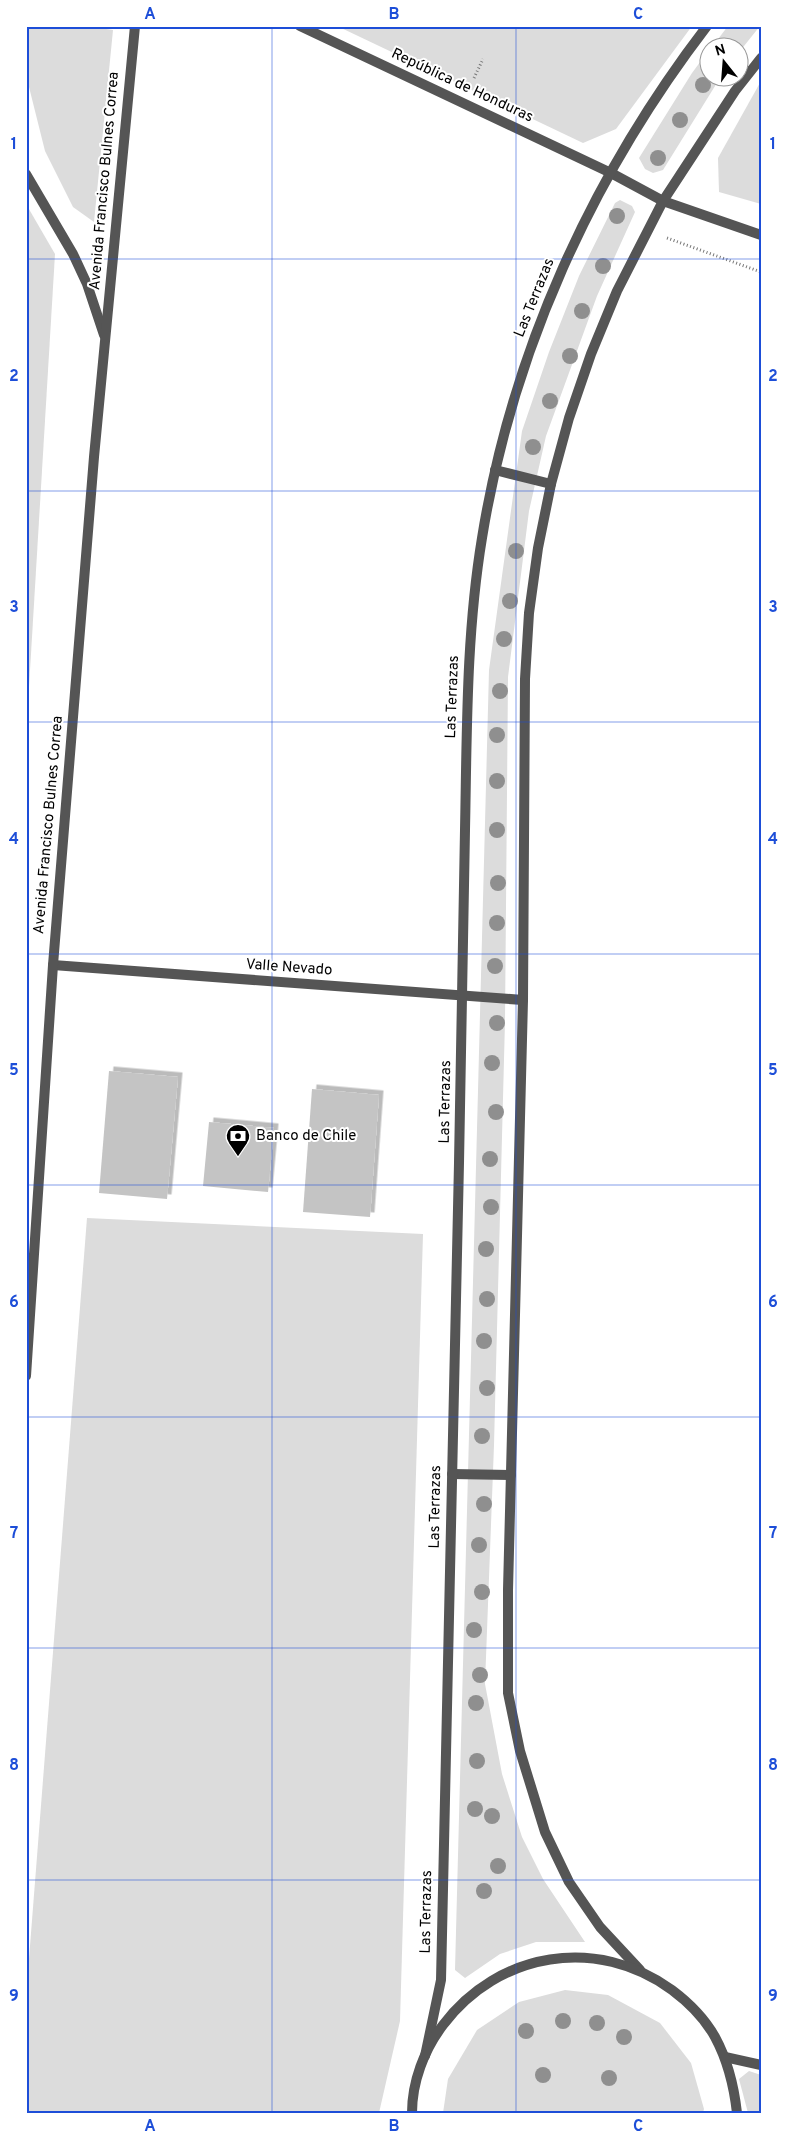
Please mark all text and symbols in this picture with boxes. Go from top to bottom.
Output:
text: A [144,5,156,25]
text: B [388,5,400,25]
text: C [633,5,643,25]
north arrow [700,38,750,88]
text: N [713,41,728,61]
street label: República de Honduras [388,45,536,127]
street label: Avenida Francisco Bulnes Correa [86,71,124,291]
text: 1 [11,135,17,155]
text: 1 [770,135,776,155]
street label: Las Terrazas [511,256,559,340]
text: 2 [9,367,19,387]
text: 2 [768,367,778,387]
text: 3 [9,598,19,618]
text: 3 [768,598,778,618]
street label: Las Terrazas [442,655,464,739]
street label: Avenida Francisco Bulnes Correa [30,715,68,935]
text: 4 [9,830,19,850]
text: 4 [768,830,778,850]
street label: Valle Nevado [245,955,333,981]
street label: Las Terrazas [436,1060,456,1144]
text: 5 [9,1061,19,1081]
text: 5 [768,1061,778,1081]
bank icon: Banco de Chile [225,1123,251,1157]
place label: Banco de Chile [256,1127,356,1146]
text: 6 [9,1293,19,1313]
text: 6 [768,1293,778,1313]
street label: Las Terrazas [426,1465,446,1549]
text: 7 [10,1524,18,1544]
text: 7 [769,1524,777,1544]
text: 8 [9,1756,19,1776]
text: 8 [768,1756,778,1776]
street label: Las Terrazas [417,1870,437,1954]
text: 9 [9,1987,19,2007]
text: 9 [768,1987,778,2007]
text: A [144,2117,156,2137]
text: B [388,2117,400,2137]
text: C [633,2117,643,2137]

